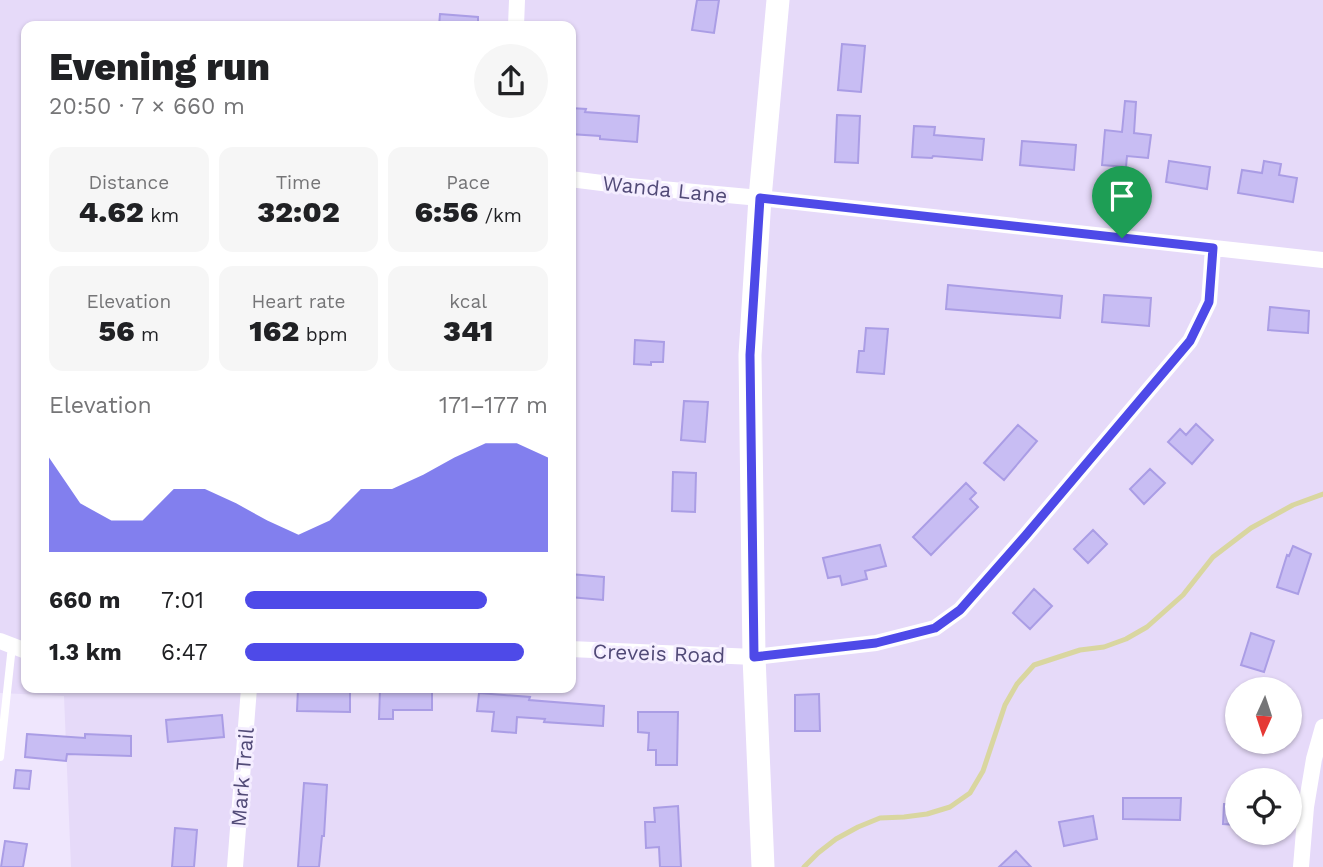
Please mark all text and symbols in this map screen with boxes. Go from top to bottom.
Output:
button: share [474,44,548,118]
text: Evening run [49,45,270,89]
text: 20:50 · 7 × 660 m [49,93,245,120]
pin [1092,166,1152,238]
street label: Wanda Lane [601,170,729,208]
text: Distance [88,171,169,194]
text: Time [276,171,321,194]
text: Pace [446,171,490,194]
icon: arrive [1103,177,1141,215]
text: 4.62 [79,194,144,229]
text: 32:02 [257,194,340,229]
text: 6:56 [414,194,478,229]
text: km [144,204,179,227]
text: /km [478,204,522,227]
text: Elevation [86,290,171,313]
text: Heart rate [252,290,345,313]
text: kcal [449,290,487,313]
text: 56 [99,313,135,348]
text: 162 [249,313,299,348]
text: 341 [443,313,493,348]
text: m [135,323,159,346]
text: bpm [299,323,348,346]
text: Elevation [49,392,152,419]
text: 171–177 m [439,392,548,419]
text: 660 m [49,587,120,614]
text: 7:01 [161,587,204,614]
street label: Creveis Road [592,638,726,668]
text: 1.3 km [49,639,122,666]
text: 6:47 [161,639,208,666]
north arrow [1225,677,1302,754]
map controls [1225,677,1302,845]
street label: Mark Trail [225,726,259,828]
button: locate [1225,768,1302,845]

